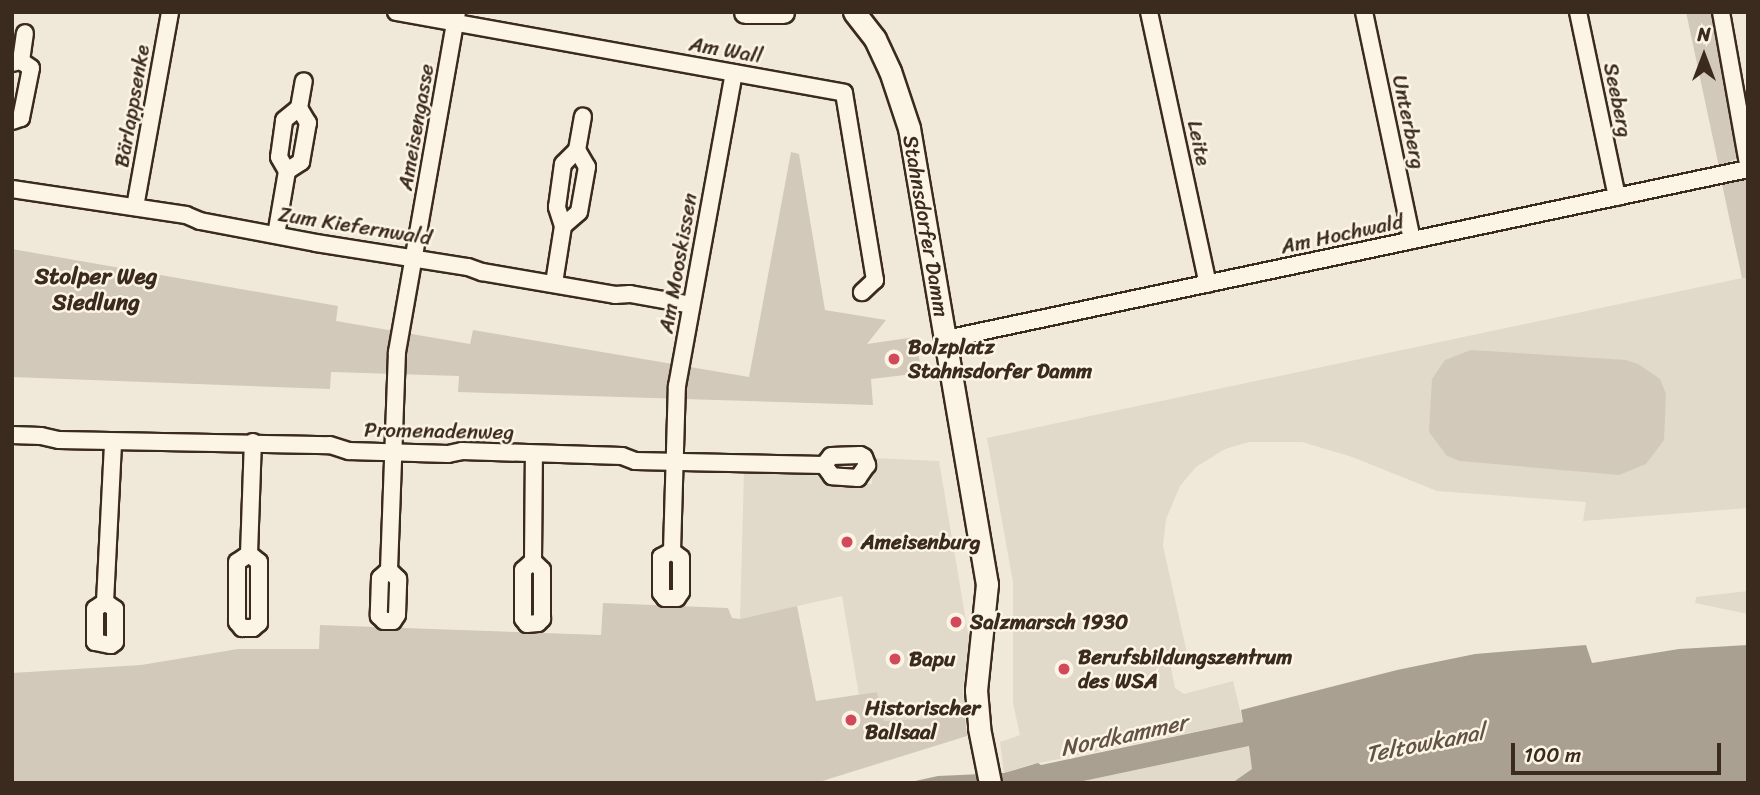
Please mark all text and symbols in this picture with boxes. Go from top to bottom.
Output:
text: N [1697,18,1711,51]
north arrow [1669,21,1739,91]
street label: Am Wall [687,31,765,69]
street label: Bärlappsenke [109,43,155,169]
street label: Seeberg [1598,60,1638,140]
street label: Ameisengasse [392,62,440,192]
street label: Unterberg [1387,73,1431,171]
street label: Leite [1182,118,1216,168]
street label: Stahnsdorfer Damm [898,133,954,319]
street label: Am Mooskissen [653,191,703,335]
street label: Zum Kiefernwald [276,201,434,251]
street label: Am Hochwald [1278,209,1406,259]
district label: Stolper Weg Siedlung [34,263,158,317]
place label: Bolzplatz Stahnsdorfer Damm [908,334,1092,384]
marker: Bolzplatz Stahnsdorfer Damm [886,351,902,367]
street label: Promenadenweg [364,417,514,445]
place label: Ameisenburg [861,529,981,555]
marker: Ameisenburg [839,534,855,550]
place label: Salzmarsch 1930 [970,609,1128,635]
marker: Salzmarsch 1930 [948,614,964,630]
place label: Berufsbildungszentrum des WSA [1078,644,1292,694]
place label: Bapu [909,646,955,672]
marker: Bapu [887,651,903,667]
marker: Berufsbildungszentrum des WSA [1056,661,1072,677]
place label: Historischer Ballsaal [865,695,980,745]
water label: Nordkammer [1058,709,1190,763]
marker: Historischer Ballsaal [843,712,859,728]
water label: Teltowkanal [1363,719,1487,769]
scale bar [1515,728,1725,772]
text: 100 m [1524,736,1581,774]

